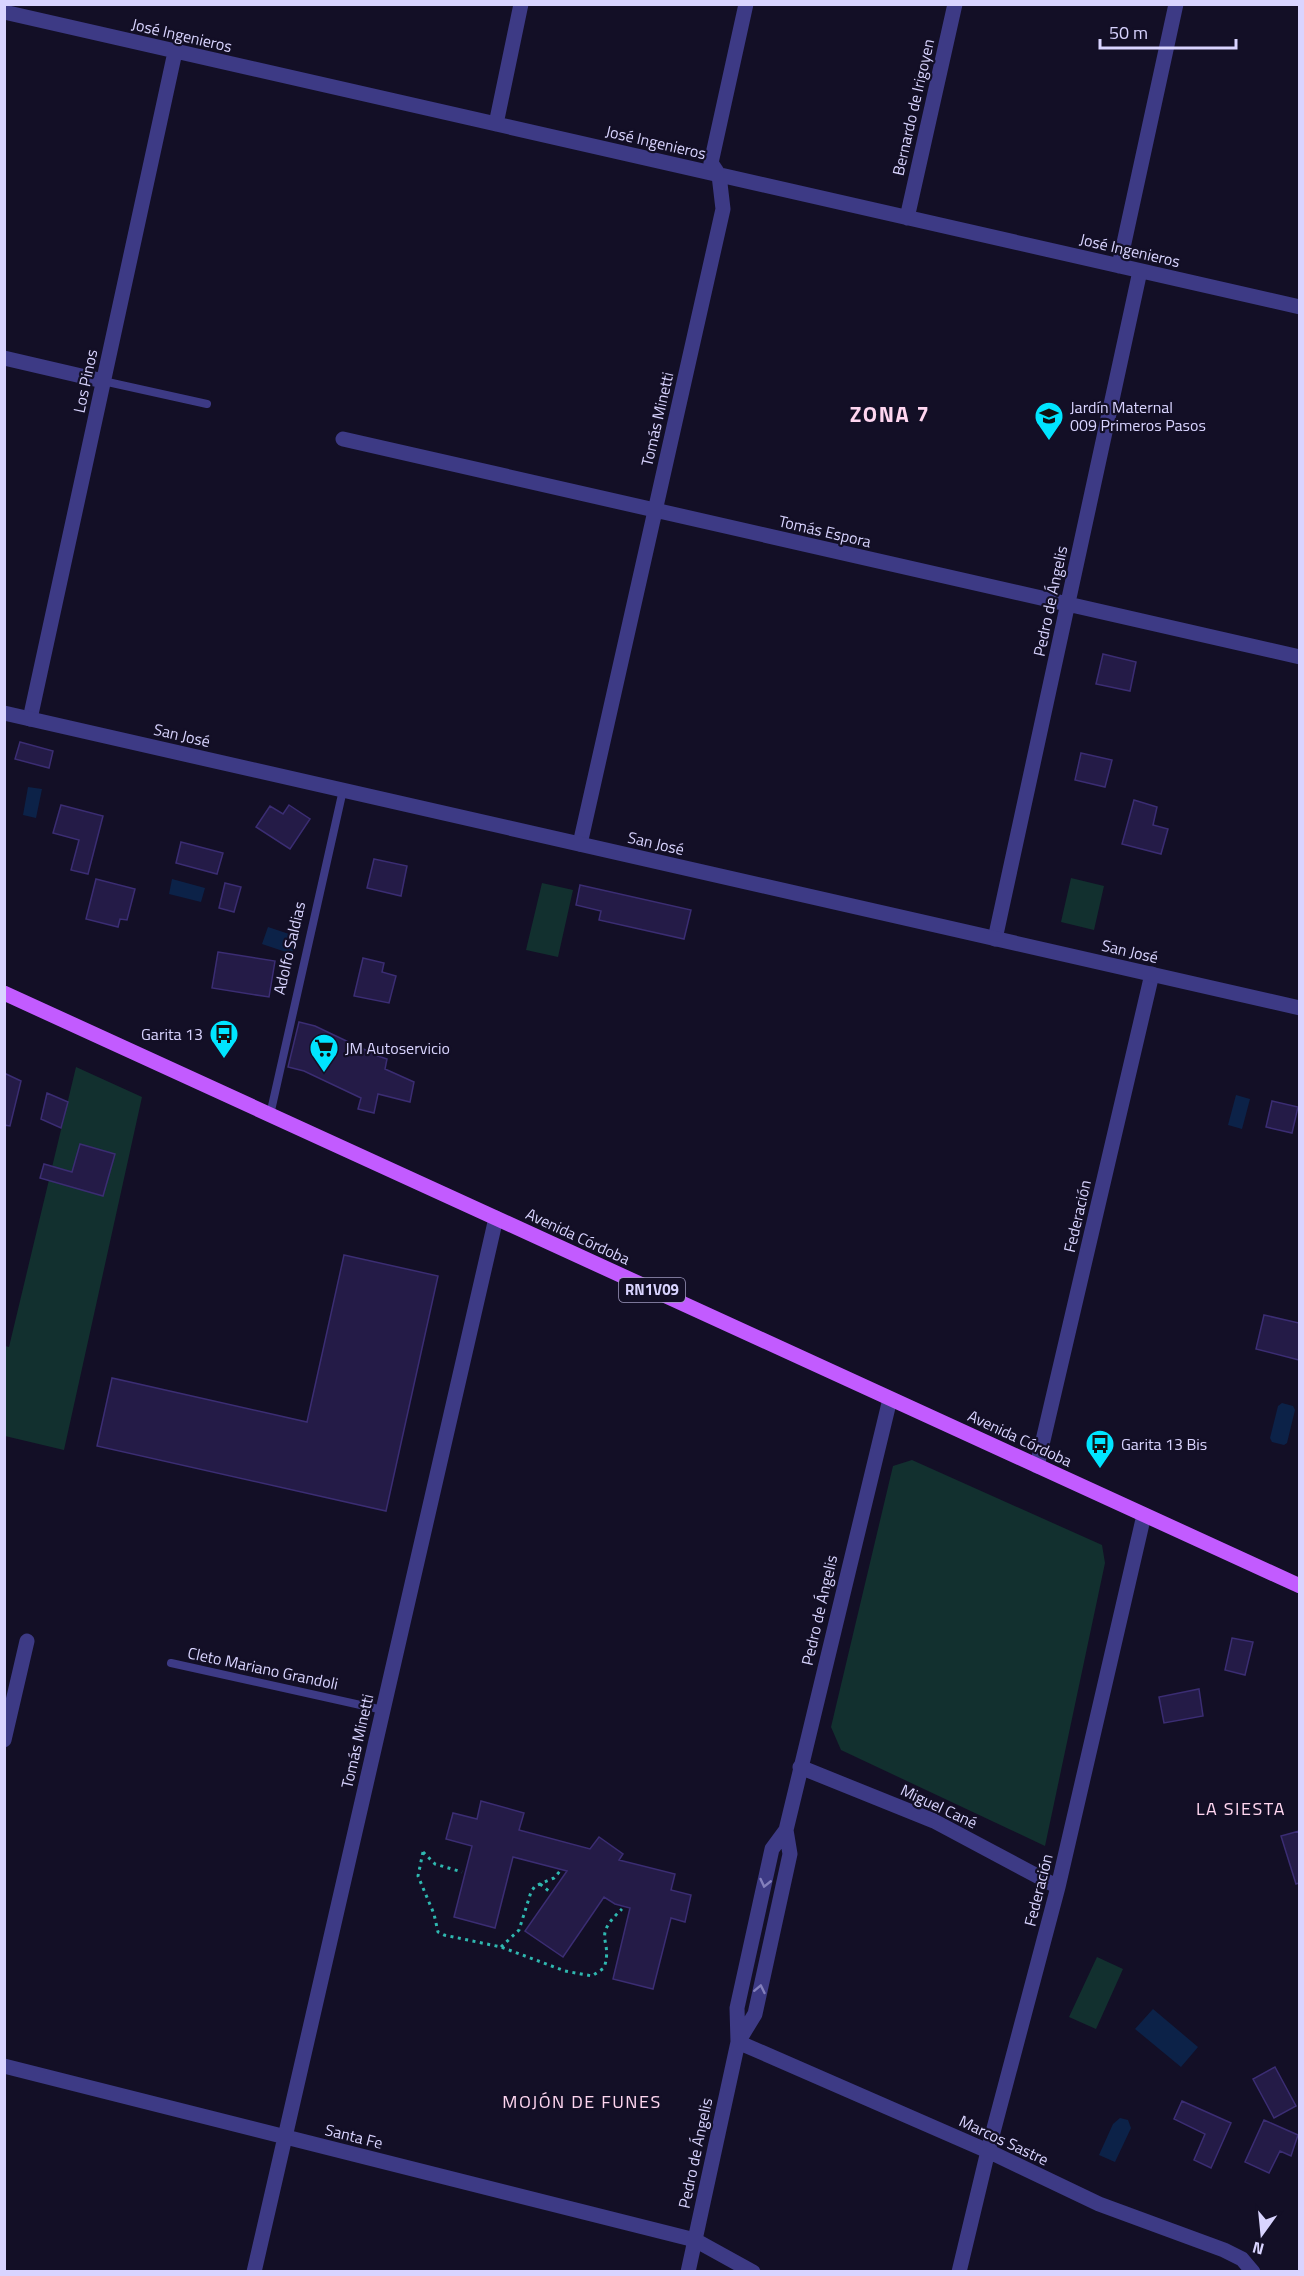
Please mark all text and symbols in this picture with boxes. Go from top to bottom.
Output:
street label: José Ingenieros [129,12,235,58]
scale bar [1100,12,1236,50]
text: 50 m [1109,19,1148,46]
street label: Bernardo de Irigoyen [886,36,940,178]
street label: José Ingenieros [603,119,709,165]
street label: José Ingenieros [1077,227,1183,273]
street label: Los Pinos [67,347,103,415]
street label: Tomás Minetti [635,369,679,469]
place label: Jardín Maternal 009 Primeros Pasos [1070,395,1206,437]
district label: ZONA 7 [850,397,930,431]
school or university icon: Jardín Maternal 009 Primeros Pasos [1033,400,1065,442]
street label: Tomás Espora [776,509,874,553]
street label: Pedro de Ángelis [1027,544,1073,658]
street label: San José [151,717,213,753]
street label: San José [625,825,687,861]
street label: Adolfo Saldias [267,899,311,997]
street label: San José [1099,933,1161,969]
bus stop icon: Garita 13 [208,1018,240,1060]
place label: Garita 13 [141,1022,203,1046]
supermarket icon: JM Autoservicio [308,1032,340,1074]
place label: JM Autoservicio [345,1036,450,1060]
street label: Federación [1057,1177,1097,1255]
street label: Avenida Córdoba [522,1201,634,1271]
road number: RN1V09 [619,1278,685,1302]
street label: Avenida Córdoba [964,1403,1076,1473]
bus stop icon: Garita 13 Bis [1084,1428,1116,1470]
place label: Garita 13 Bis [1121,1432,1207,1456]
street label: Pedro de Ángelis [795,1553,843,1667]
street label: Cleto Mariano Grandoli [186,1640,340,1696]
street label: Tomás Minetti [335,1691,379,1791]
street label: Miguel Cané [897,1778,981,1834]
district label: LA SIESTA [1196,1795,1286,1822]
street label: Federación [1017,1851,1059,1929]
one-way arrow [759,1878,772,1888]
one-way arrow [753,1984,766,1994]
district label: MOJÓN DE FUNES [502,2088,662,2115]
street label: Pedro de Ángelis [672,2096,718,2210]
street label: Marcos Sastre [955,2109,1053,2171]
street label: Santa Fe [323,2117,385,2155]
north arrow [1232,2204,1292,2264]
text: N [1250,2235,1267,2262]

